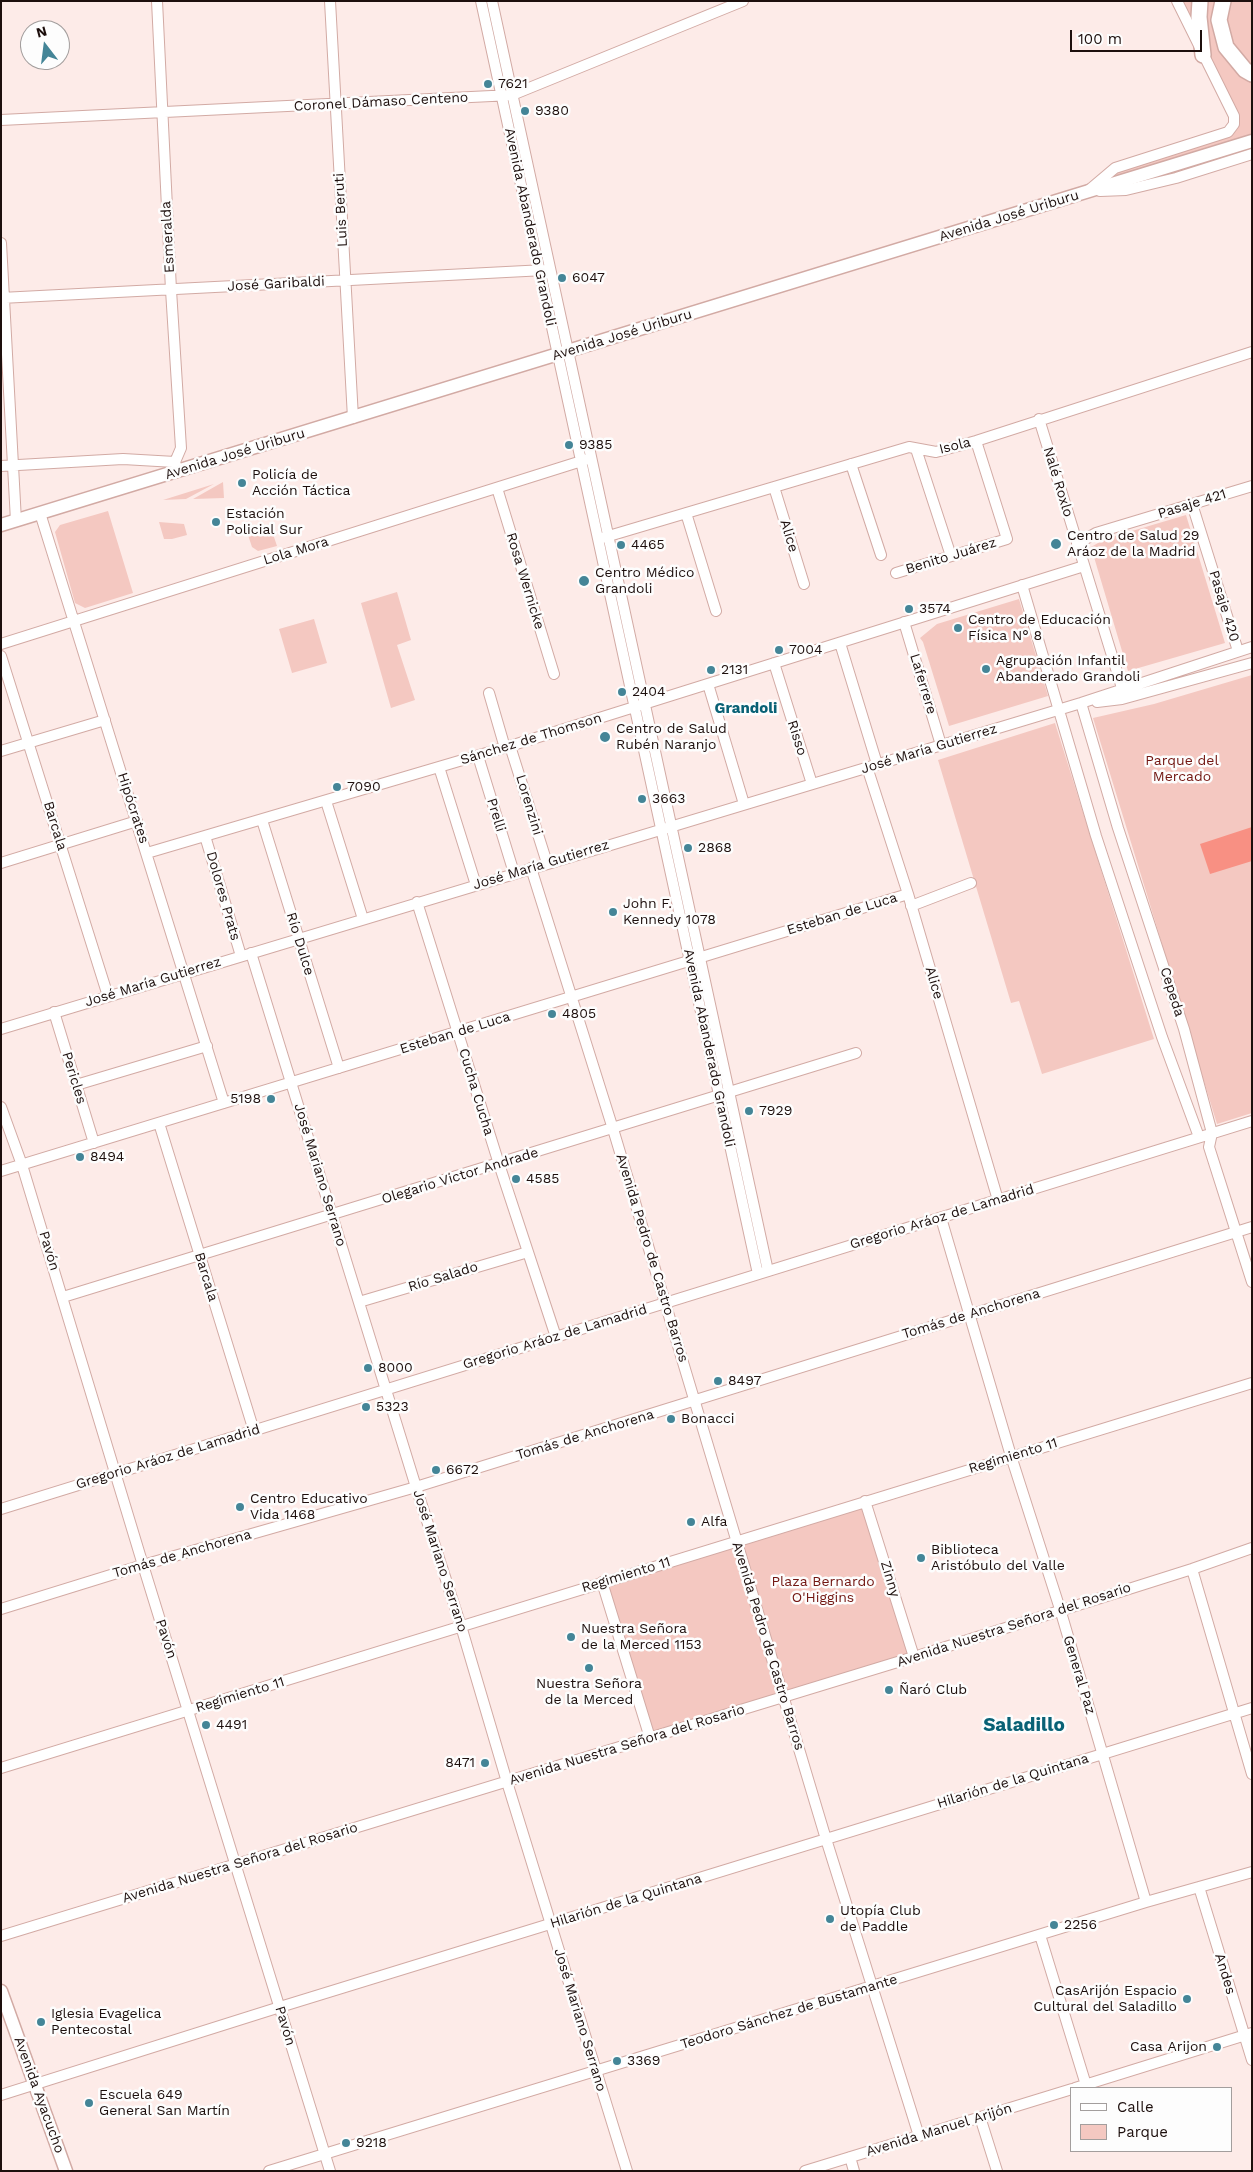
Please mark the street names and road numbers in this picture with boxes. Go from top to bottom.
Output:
street label: Coronel Dámaso Centeno [293,89,469,115]
street label: Avenida Abanderado Grandoli [501,126,559,328]
street label: Luis Beruti [331,173,351,247]
street label: Avenida José Uriburu [937,187,1081,245]
street label: Esmeralda [158,201,178,273]
street label: José Garibaldi [227,273,325,295]
street label: Avenida José Uriburu [550,306,694,364]
street label: Avenida José Uriburu [163,425,307,483]
street label: Isola [937,434,973,458]
street label: Nalé Roxlo [1039,445,1077,519]
street label: Pasaje 421 [1156,486,1228,522]
street label: Alice [776,518,802,554]
street label: Rosa Wernicke [502,531,548,631]
street label: Lola Mora [261,533,331,569]
street label: Benito Juárez [904,534,998,578]
street label: Pasaje 420 [1205,568,1243,644]
street label: Laferrere [906,652,940,716]
street label: Sánchez de Thomson [458,709,604,769]
street label: Risso [783,718,811,758]
street label: José María Gutierrez [859,720,999,778]
street label: Hipócrates [114,770,152,846]
street label: Lorenzini [512,773,546,837]
street label: Prelli [483,796,509,834]
street label: Barcala [40,799,70,853]
street label: José María Gutierrez [471,836,611,894]
street label: Dolores Prats [202,850,244,942]
street label: Esteban de Luca [785,889,899,939]
street label: Río Dulce [282,910,318,978]
street label: Avenida Abanderado Grandoli [680,947,738,1149]
street label: José María Gutierrez [83,953,223,1011]
street label: Alice [921,965,947,1001]
street label: Cepeda [1156,965,1188,1019]
street label: Esteban de Luca [398,1008,512,1058]
street label: Cucha Cucha [455,1046,497,1138]
street label: Pericles [58,1050,90,1106]
street label: José Mariano Serrano [290,1101,350,1249]
street label: Olegario Victor Andrade [380,1144,540,1208]
street label: Avenida Pedro de Castro Barros [612,1152,692,1364]
street label: Gregorio Aráoz de Lamadrid [848,1181,1036,1253]
street label: Pavón [35,1229,63,1273]
street label: Barcala [191,1250,221,1304]
street label: Río Salado [406,1258,480,1296]
street label: Tomás de Anchorena [900,1285,1042,1343]
street label: Gregorio Aráoz de Lamadrid [461,1301,649,1373]
street label: Tomás de Anchorena [514,1406,656,1464]
street label: Gregorio Aráoz de Lamadrid [74,1421,262,1493]
street label: Regimiento 11 [967,1435,1059,1477]
street label: José Mariano Serrano [409,1488,471,1634]
street label: Tomás de Anchorena [111,1526,253,1582]
street label: Avenida Pedro de Castro Barros [728,1540,808,1752]
street label: Regimiento 11 [580,1554,672,1596]
street label: Zinny [877,1559,903,1599]
street label: Avenida Nuestra Señora del Rosario [895,1579,1133,1671]
street label: Pavón [152,1617,180,1661]
street label: General Paz [1059,1634,1099,1716]
street label: Regimiento 11 [194,1674,286,1716]
street label: Avenida Nuestra Señora del Rosario [507,1701,747,1789]
street label: Hilarión de la Quintana [935,1750,1091,1812]
street label: Avenida Nuestra Señora del Rosario [120,1819,360,1907]
street label: Hilarión de la Quintana [548,1870,704,1932]
street label: José Mariano Serrano [550,1946,610,2094]
street label: Andes [1211,1951,1239,1997]
street label: Teodoro Sánchez de Bustamante [679,1971,899,2053]
street label: Pavón [271,2004,299,2048]
street label: Avenida Ayacucho [10,2034,68,2156]
street label: Avenida Manuel Arijón [864,2100,1014,2160]

